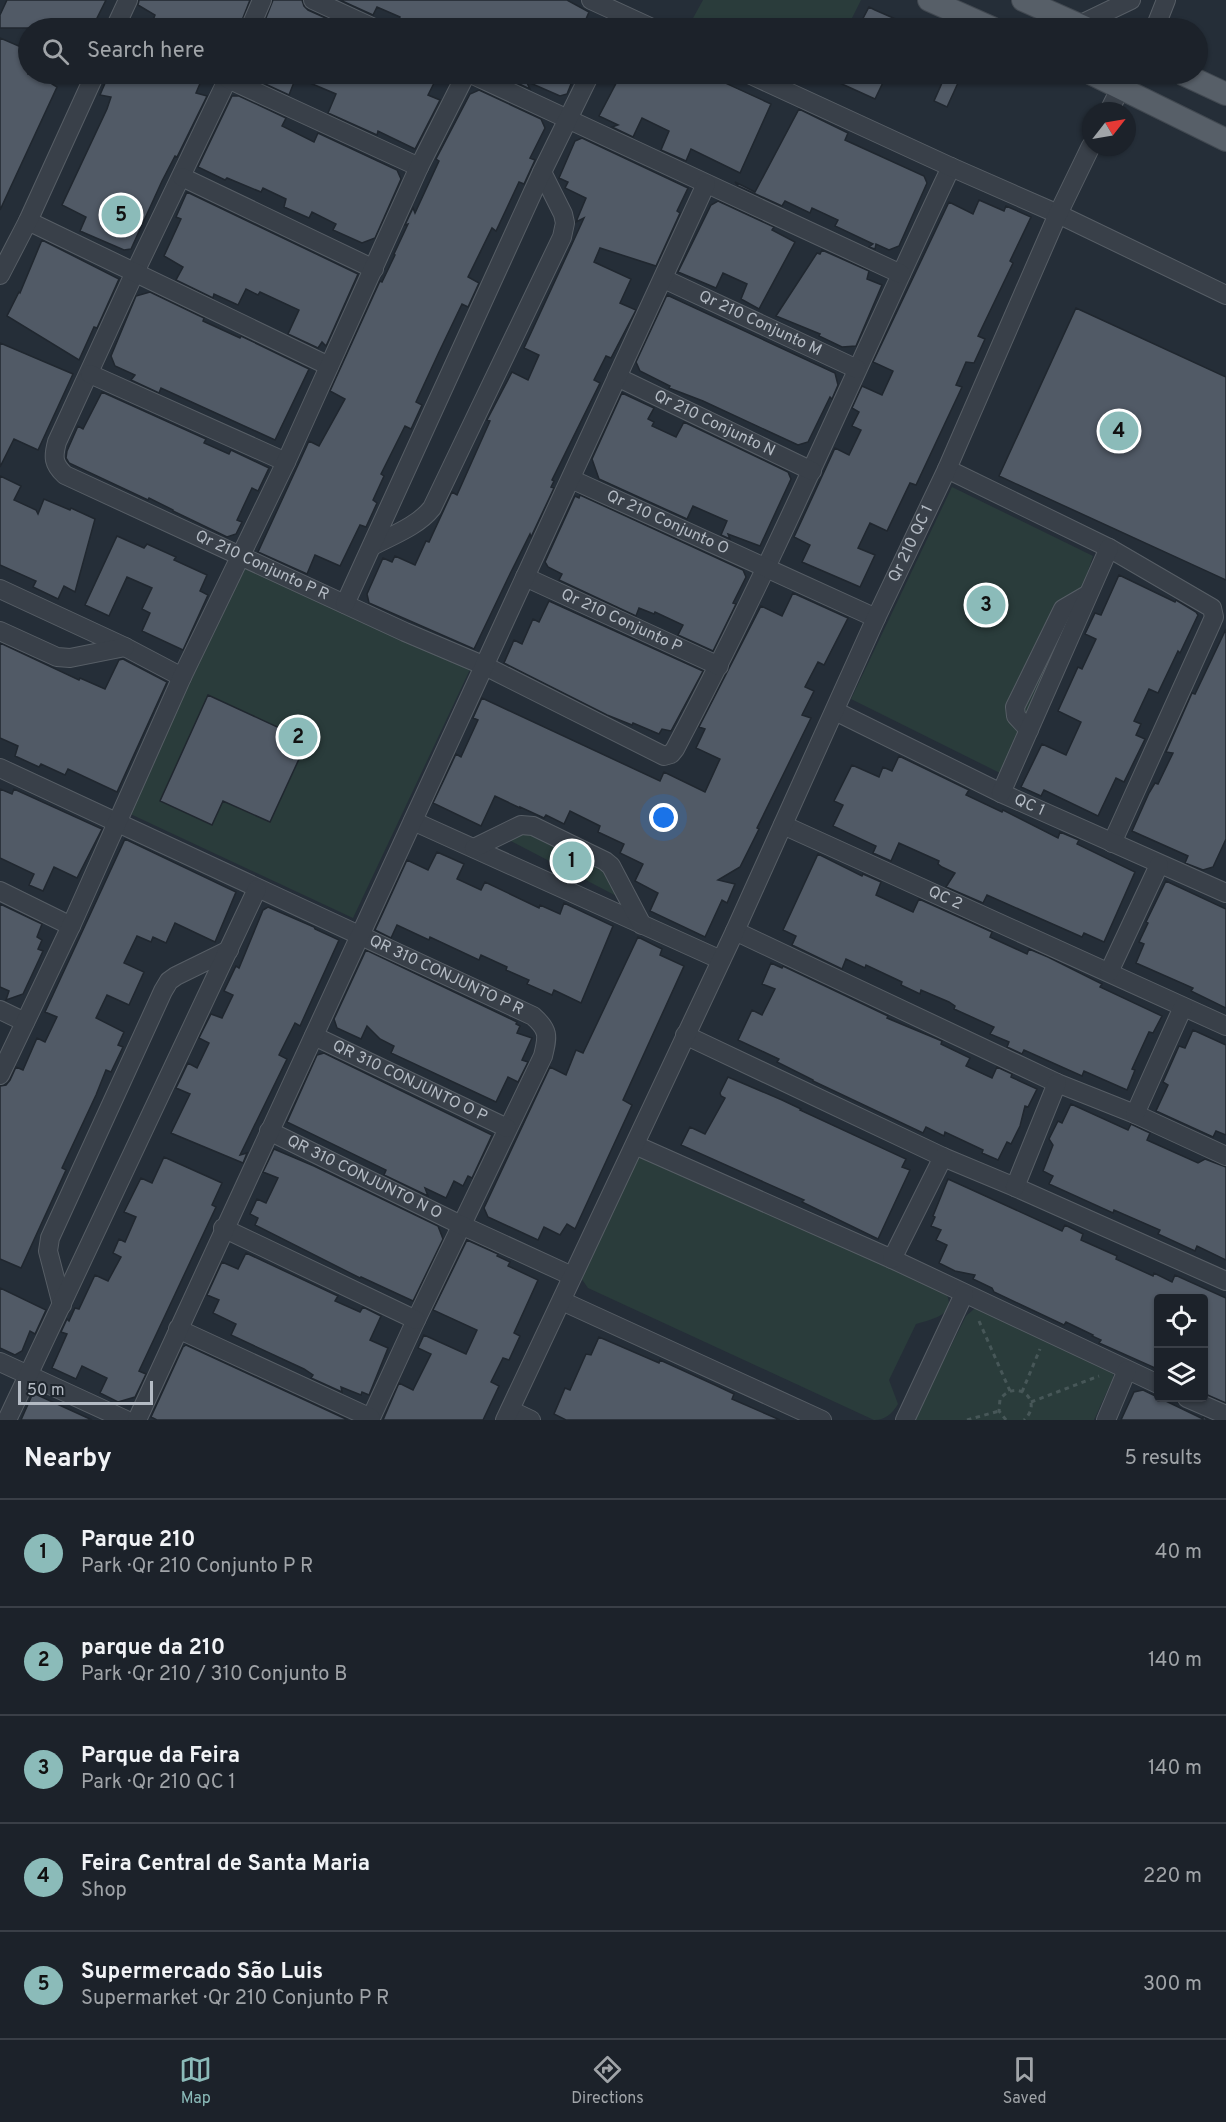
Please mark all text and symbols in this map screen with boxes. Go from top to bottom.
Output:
search box [18,18,1208,84]
icon: search [39,35,72,68]
text: Search here [87,38,205,65]
north arrow [1082,102,1136,156]
pin: 5 [102,192,140,238]
street label: Qr 210 Conjunto M [695,286,825,361]
street label: Qr 210 Conjunto N [650,386,778,462]
pin: 4 [1100,408,1138,454]
street label: Qr 210 Conjunto O [603,486,732,560]
street label: Qr 210 QC 1 [884,502,938,586]
street label: Qr 210 Conjunto P R [192,526,332,605]
pin: 3 [966,582,1006,628]
street label: Qr 210 Conjunto P [558,585,685,658]
pin: 2 [278,714,318,760]
street label: QC 1 [1011,790,1048,821]
your location [649,803,678,832]
pin: 1 [552,838,592,884]
street label: QC 2 [925,882,965,915]
street label: QR 310 CONJUNTO P R [366,931,527,1020]
street label: QR 310 CONJUNTO O P [329,1036,490,1127]
street label: QR 310 CONJUNTO N O [283,1131,445,1224]
map controls [1154,1294,1208,1402]
button: locate [1154,1294,1208,1348]
button: layers [1154,1348,1208,1402]
scale bar [18,1378,153,1406]
text: 50 m [27,1381,65,1401]
text: Nearby [24,1443,112,1476]
text: 5 results [1125,1446,1202,1472]
text: Parque 210 [81,1527,196,1554]
text: 1 [40,1540,48,1566]
text: 40 m [1155,1540,1202,1566]
text: Park · Qr 210 Conjunto P R [81,1554,313,1580]
text: parque da 210 [81,1635,225,1662]
text: 2 [37,1648,50,1674]
text: 140 m [1148,1648,1202,1674]
text: Park · Qr 210 / 310 Conjunto B [81,1662,347,1688]
text: Parque da Feira [81,1743,240,1770]
text: 3 [38,1756,50,1782]
text: 140 m [1148,1756,1202,1782]
text: Park · Qr 210 QC 1 [81,1770,236,1796]
text: Feira Central de Santa Maria [81,1851,370,1878]
text: 4 [37,1864,50,1890]
text: 220 m [1143,1864,1202,1890]
text: Shop [81,1878,127,1904]
text: Supermercado São Luis [81,1959,323,1986]
text: 5 [37,1972,50,1998]
text: 300 m [1143,1972,1202,1998]
text: Supermarket · Qr 210 Conjunto P R [81,1986,389,2012]
tab: Map [179,2053,212,2109]
tab: Directions [571,2053,644,2109]
tab: Saved [1003,2053,1047,2109]

